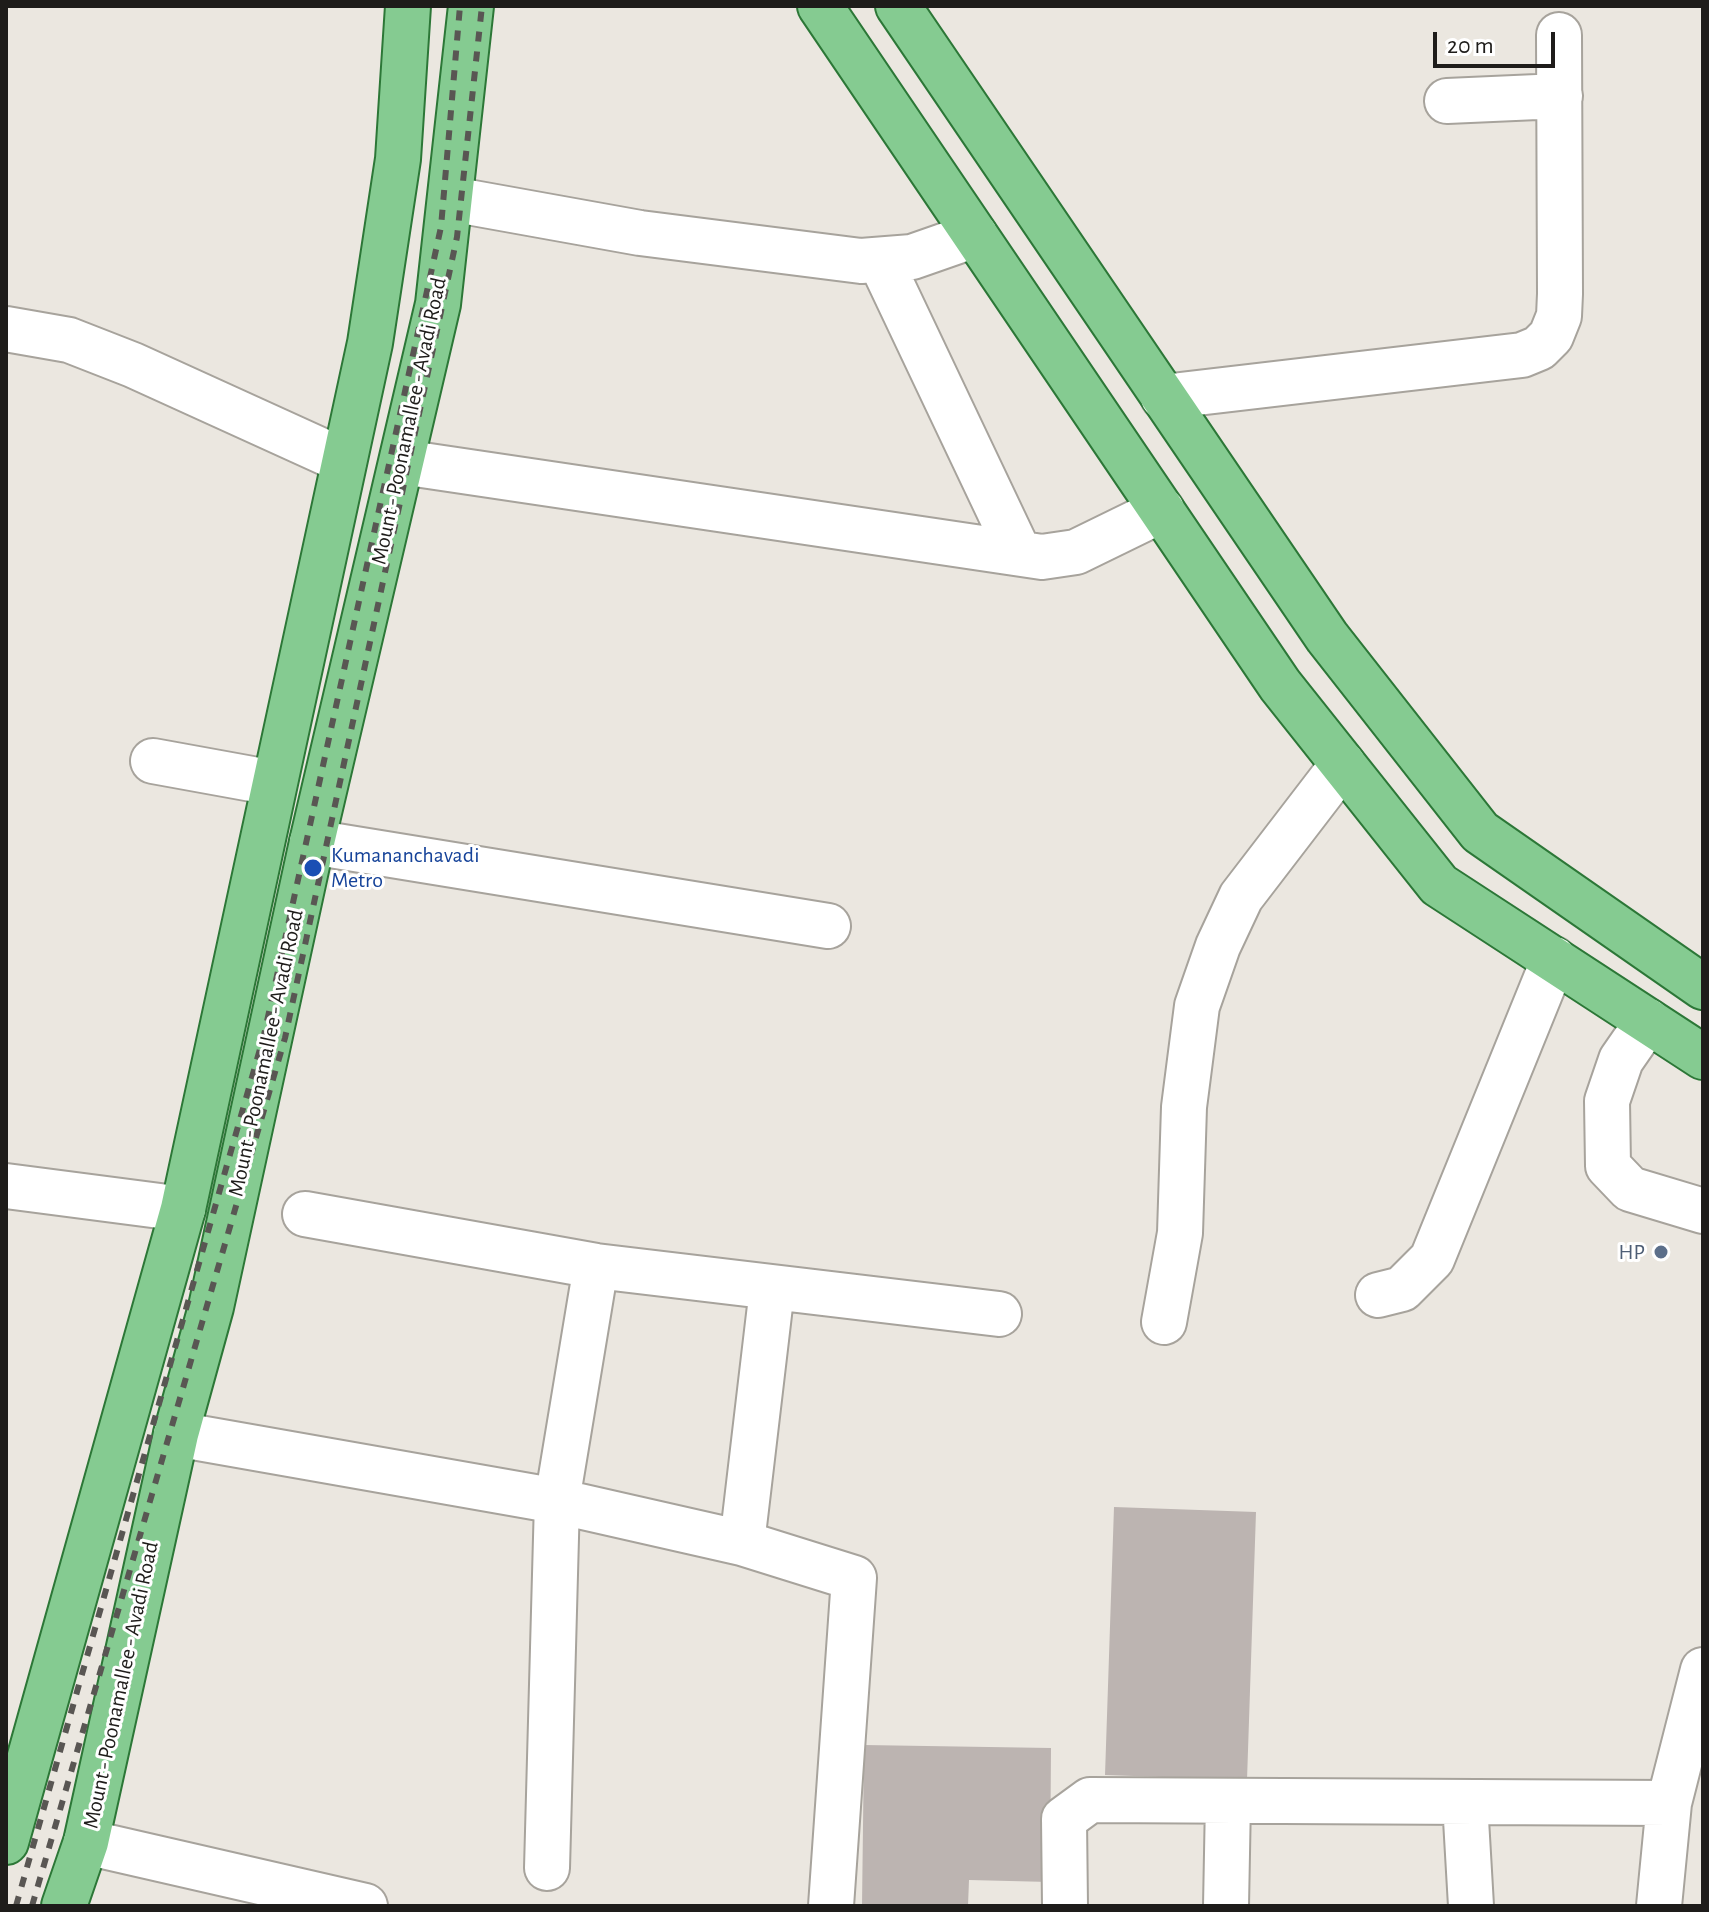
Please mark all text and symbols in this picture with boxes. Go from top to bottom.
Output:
scale bar [1437,16,1559,66]
text: 20 m [1447,34,1494,58]
street label: Mount - Poonamallee - Avadi Road [366,275,452,567]
place label: Kumananchavadi Metro [331,842,479,894]
marker: Kumananchavadi Metro [302,857,324,879]
street label: Mount - Poonamallee - Avadi Road [223,907,309,1199]
place label: HP [1619,1239,1645,1265]
marker: HP [1652,1243,1670,1261]
street label: Mount - Poonamallee - Avadi Road [78,1539,164,1831]

